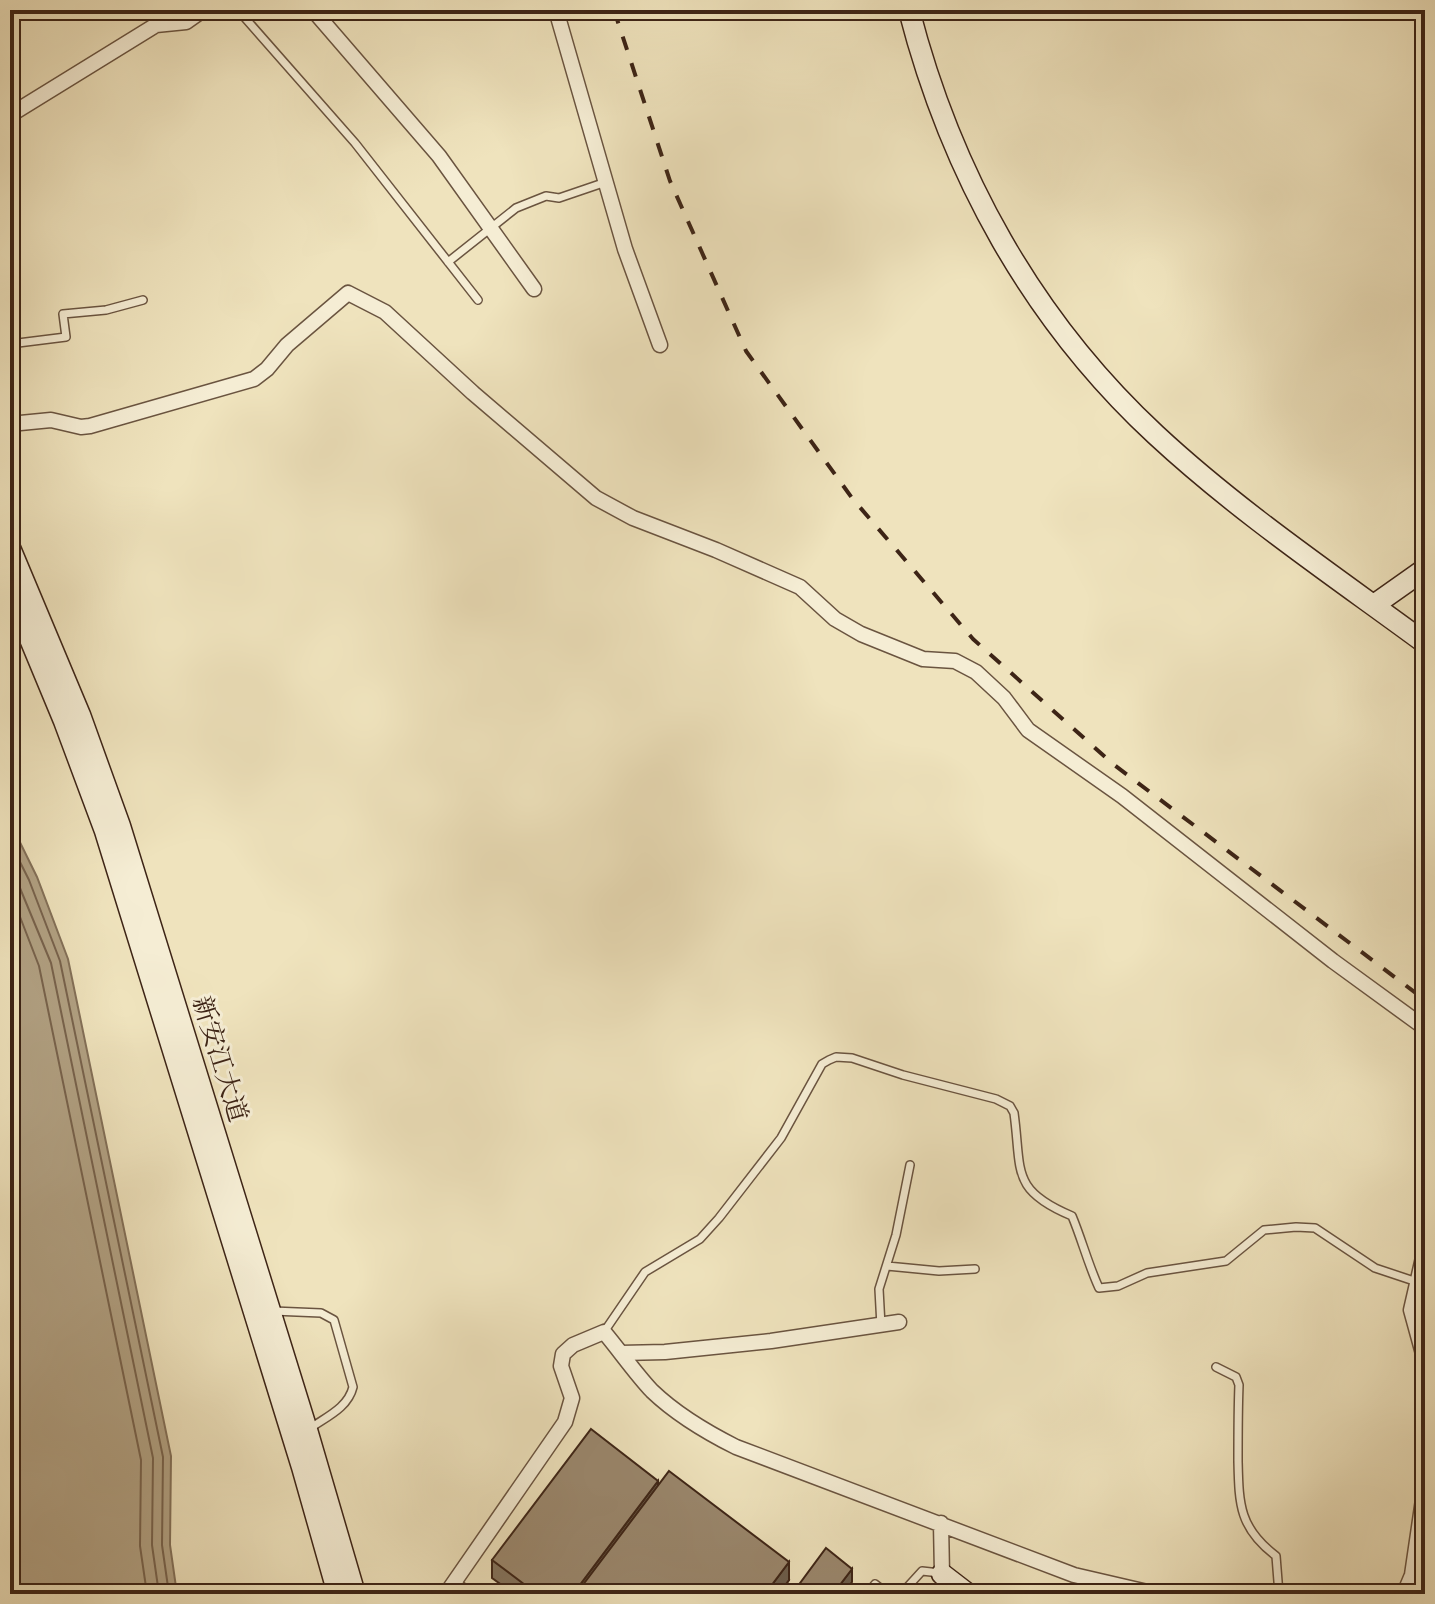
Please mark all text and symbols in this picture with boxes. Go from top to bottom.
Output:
street label: 新安江大道 [186,992,254,1126]

